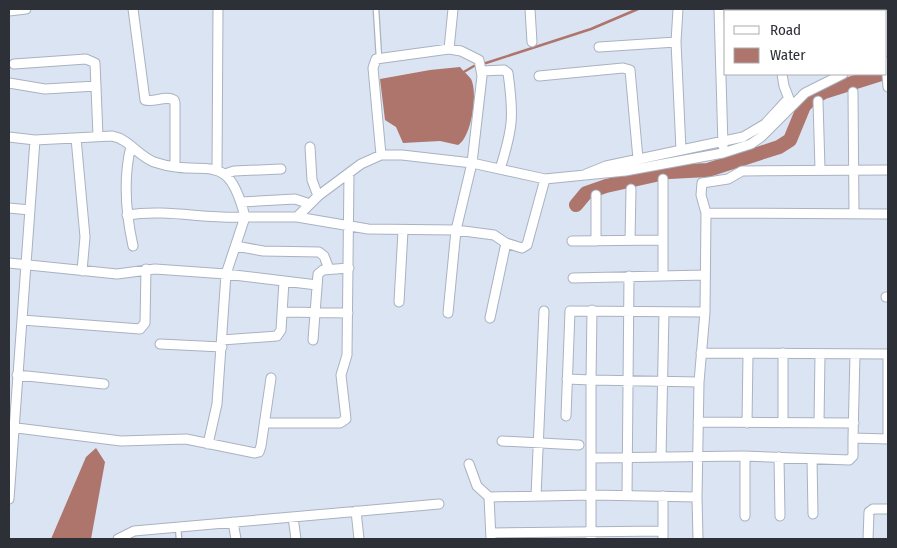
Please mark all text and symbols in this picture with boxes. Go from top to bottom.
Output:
legend [724,10,887,75]
text: Road [770,21,801,39]
text: Water [770,46,806,64]

